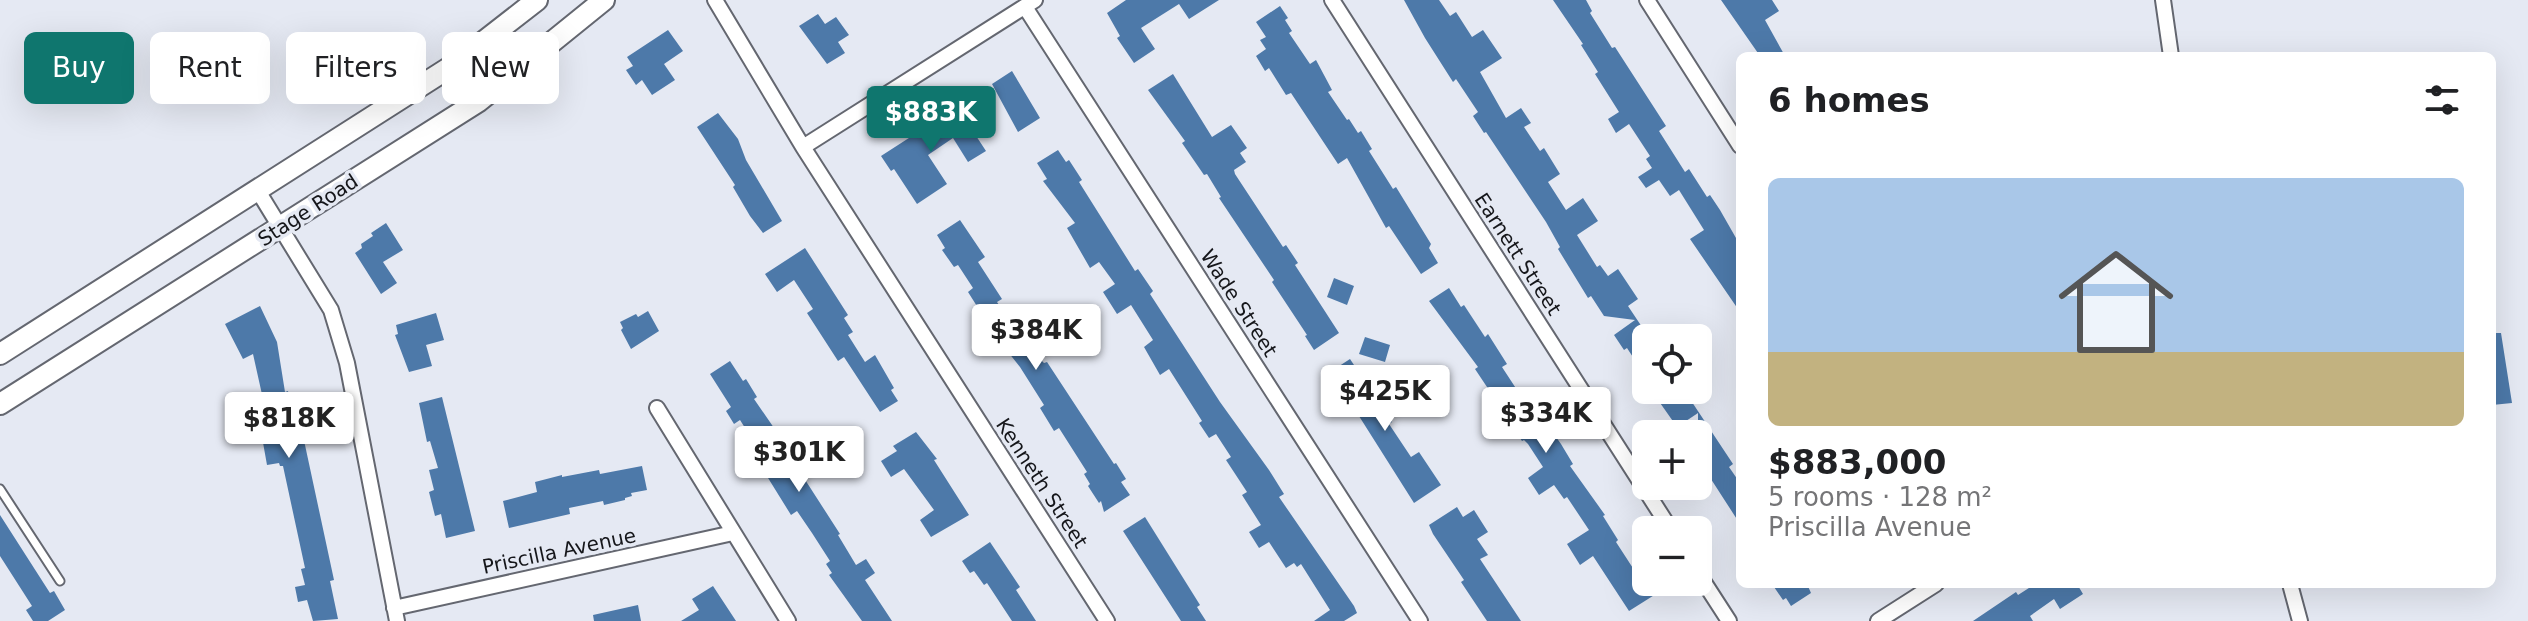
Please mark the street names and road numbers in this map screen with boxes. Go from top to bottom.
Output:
street label: Stage Road [254,169,362,251]
street label: Earnett Street [1470,189,1566,320]
street label: Wade Street [1195,245,1283,361]
street label: Kenneth Street [991,414,1093,552]
street label: Priscilla Avenue [480,523,638,579]

